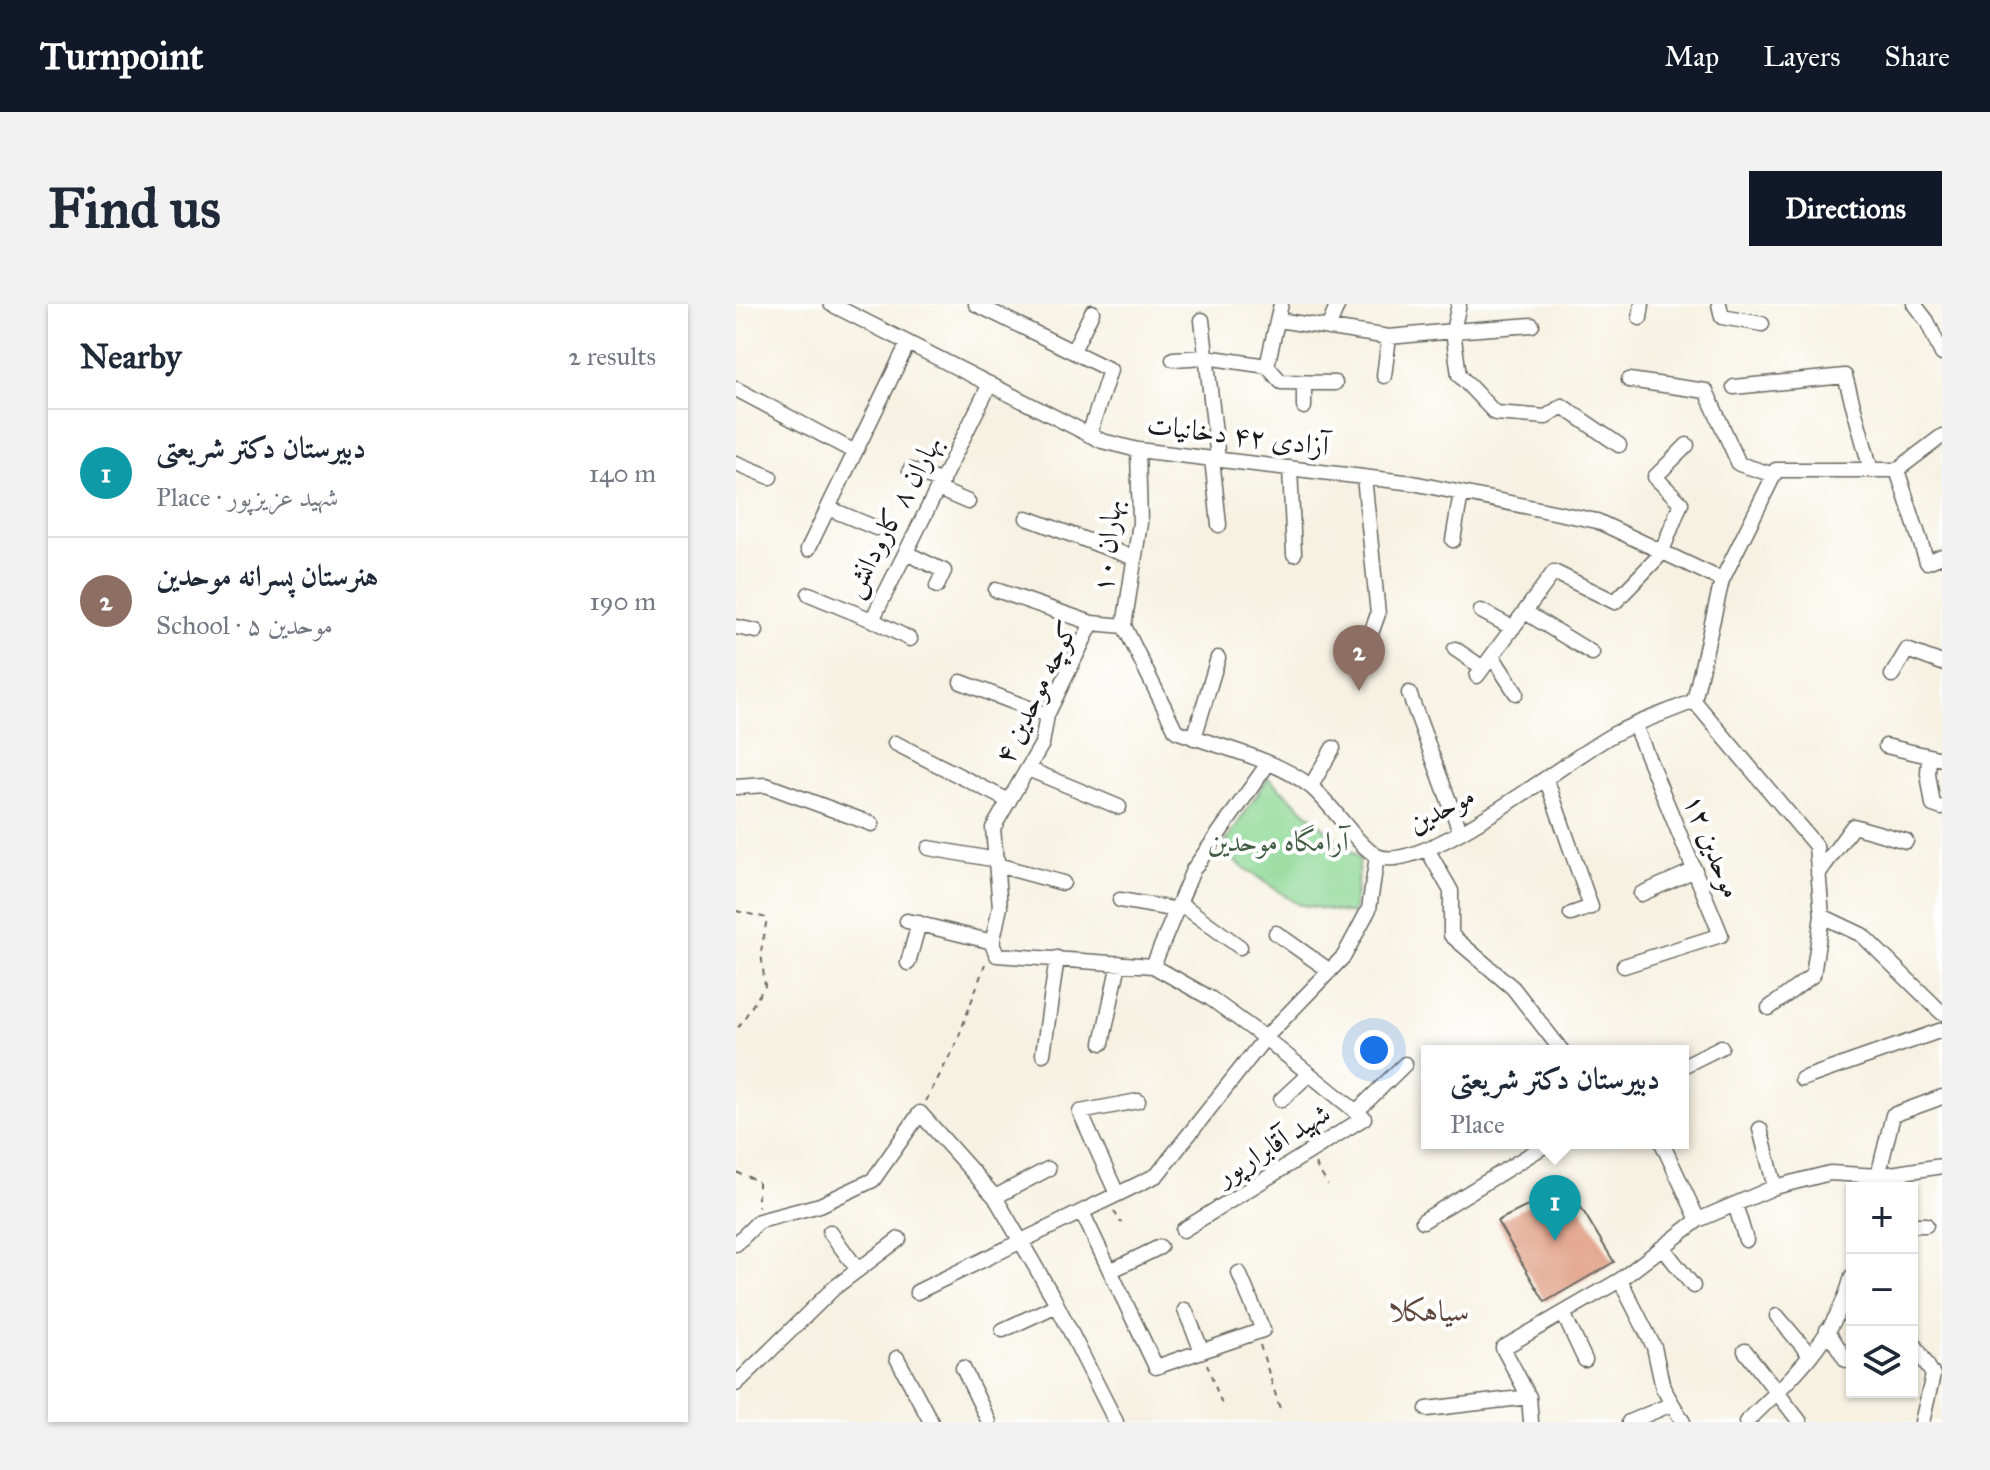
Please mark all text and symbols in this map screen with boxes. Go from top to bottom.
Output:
text: Turnpoint [40,33,203,79]
text: Map [1664,39,1719,74]
text: Layers [1763,39,1841,74]
text: Share [1885,39,1950,74]
button: Directions [1749,171,1942,246]
text: Find us [48,174,221,242]
text: Nearby [80,336,182,377]
text: 2 results [568,340,656,372]
street label: آزادی ۴۲ دخانیات [1145,406,1334,464]
street label: بهاران ۸ کارودانش [835,429,950,604]
text: دبیرستان دکتر شریعتی [156,430,366,466]
text: 1 [101,457,111,489]
text: 140 m [589,457,656,489]
text: Place · شهید عزیزپور [156,481,338,513]
street label: بهاران ۱۰ [1085,498,1130,594]
text: هنرستان پسرانه موحدین [156,558,379,594]
text: 2 [100,585,112,617]
text: 190 m [589,585,656,617]
text: School · موحدین ۵ [156,609,333,641]
street label: کوچه موحدین ۴ [986,615,1087,770]
pin: 2 [1333,625,1385,691]
street label: موحدین [1402,777,1480,841]
street label: موحدین ۱۲ [1676,789,1750,903]
park label: آرامگاه موحدین [1207,824,1351,859]
your location [1354,1030,1394,1070]
popup [1421,1045,1689,1149]
text: دبیرستان دکتر شریعتی [1450,1061,1660,1097]
street label: شهید آقابرارپور [1207,1095,1338,1197]
text: Place [1450,1108,1505,1140]
pin: 1 [1529,1175,1581,1241]
map controls [1846,1182,1918,1398]
button: + [1846,1182,1918,1254]
button: − [1846,1254,1918,1326]
district label: سیاهکلا [1389,1293,1469,1329]
button: layers [1846,1326,1918,1398]

